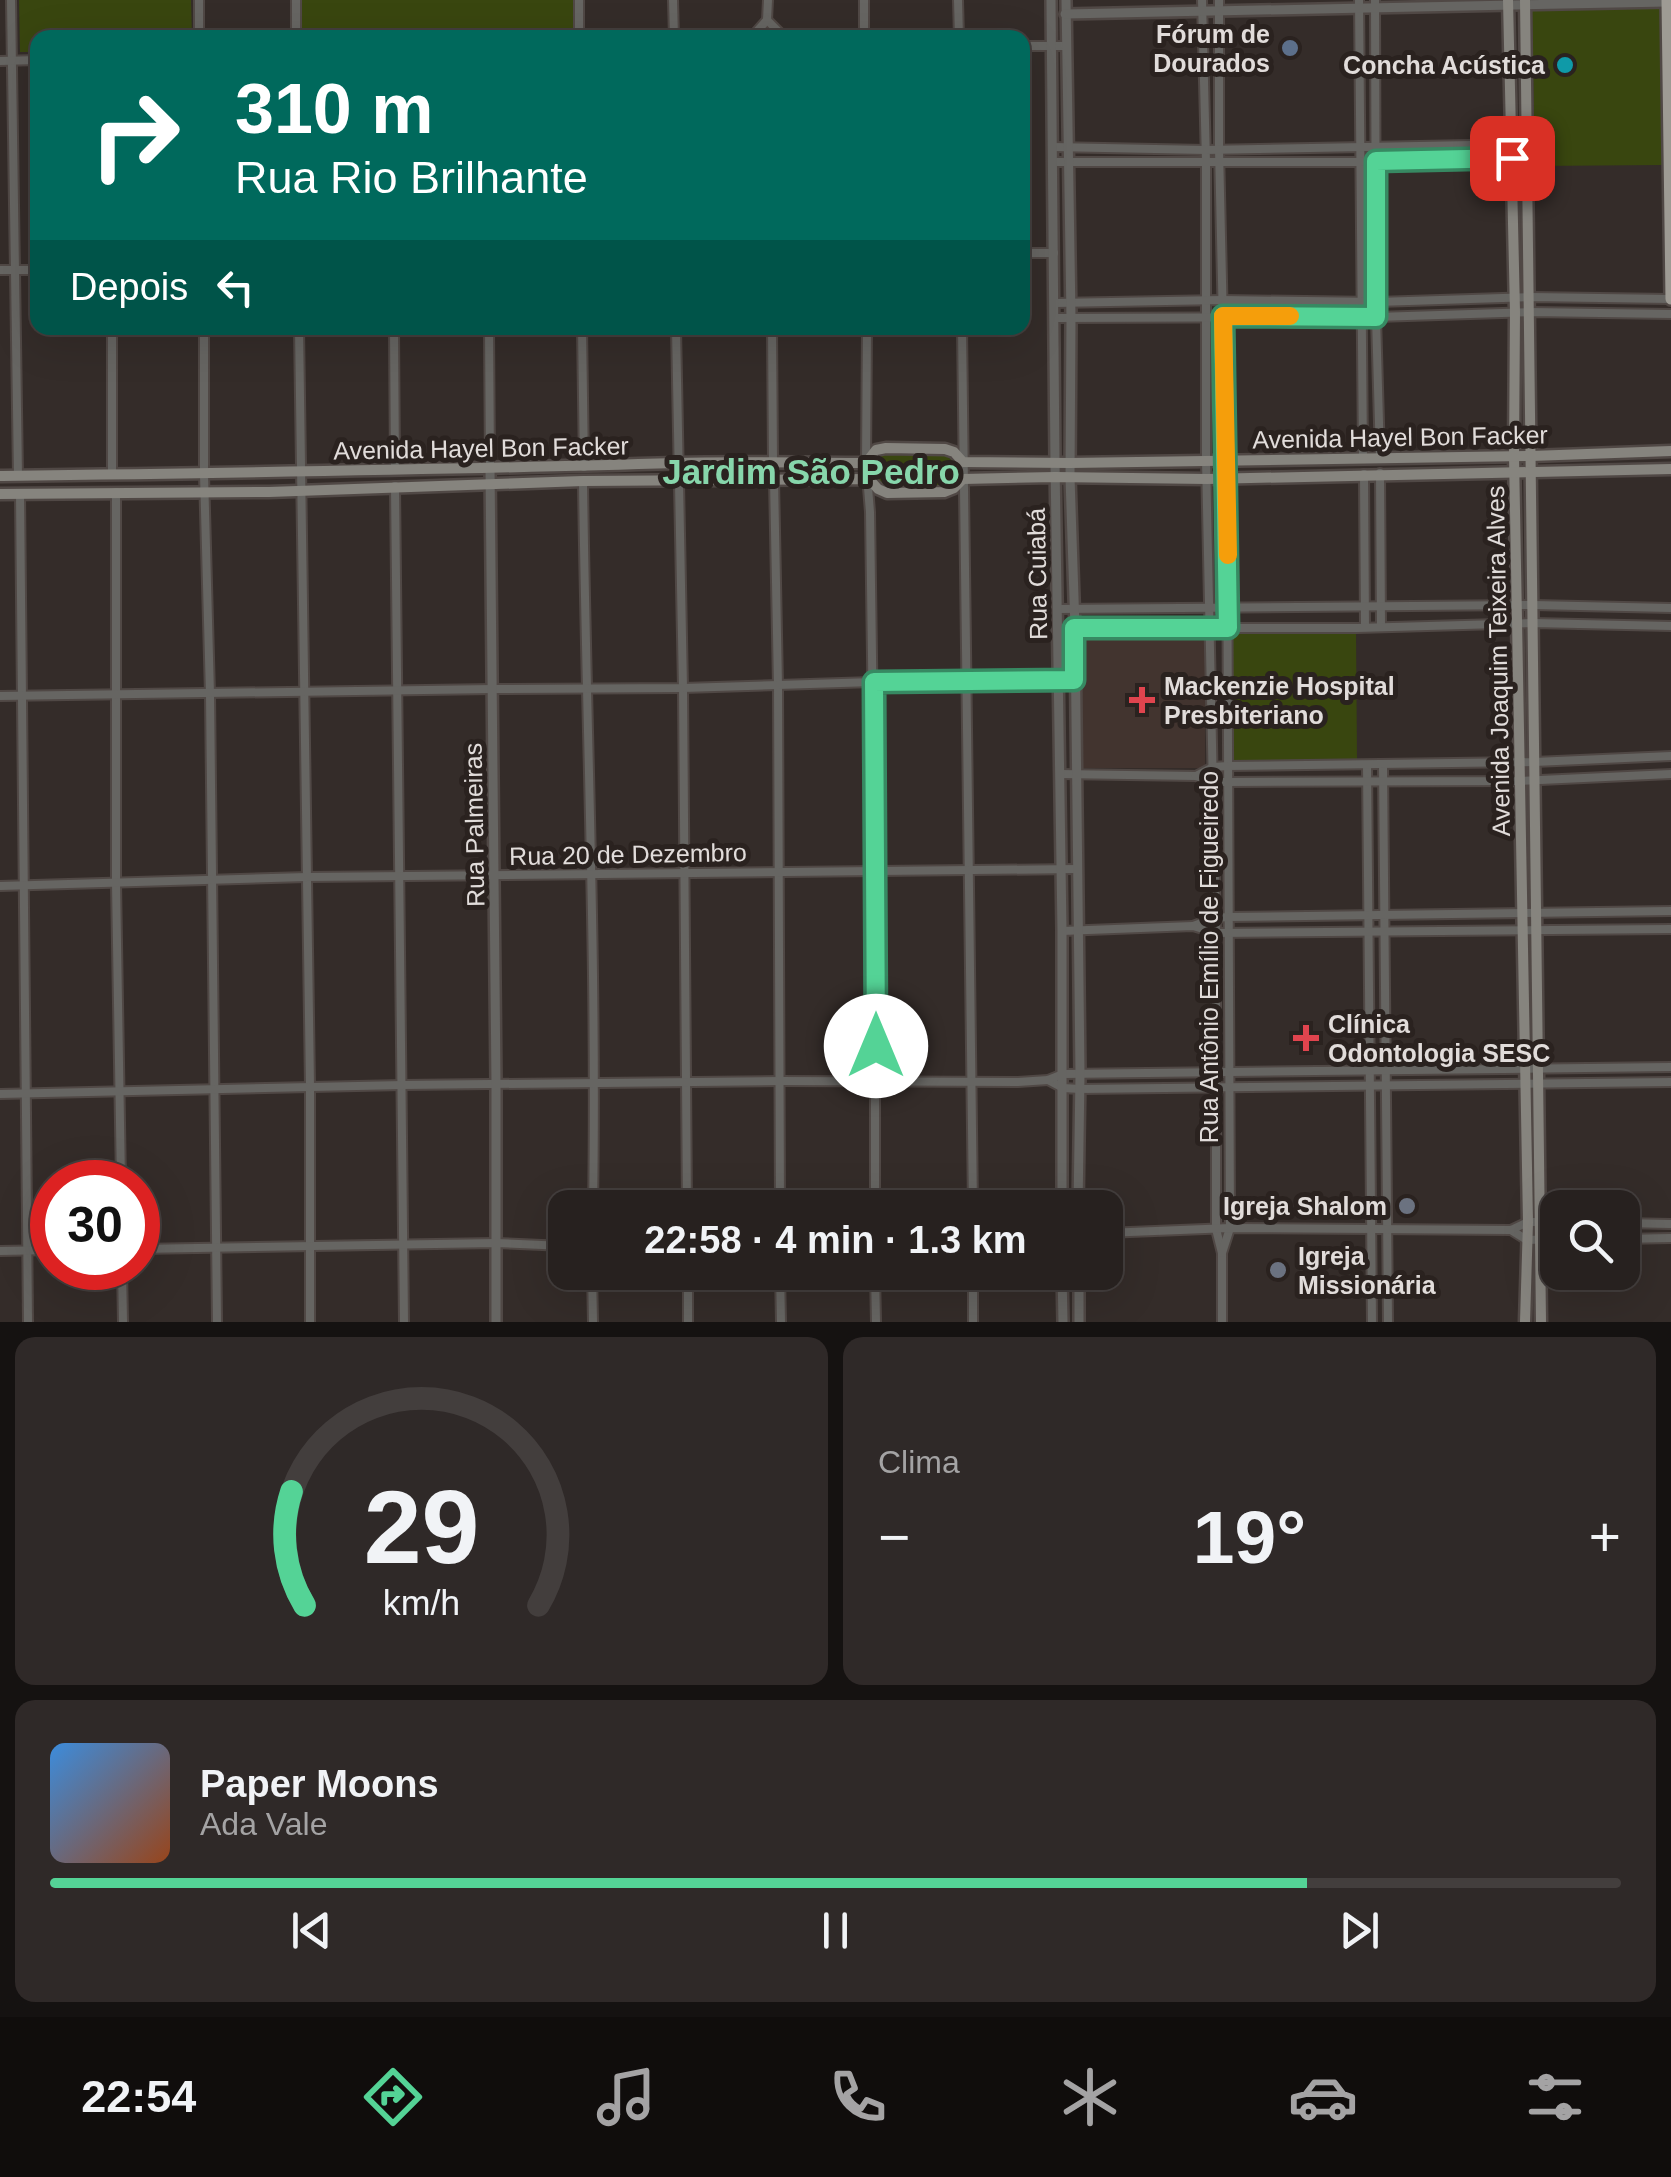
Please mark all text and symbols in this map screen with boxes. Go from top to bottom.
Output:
place label: Fórum de Dourados [1153,20,1270,77]
marker: Fórum de Dourados [1279,37,1301,59]
place label: Concha Acústica [1343,51,1546,79]
marker: Concha Acústica [1554,54,1576,76]
icon: right [70,70,200,200]
text: 310 m [235,70,433,148]
pin [1470,116,1555,201]
icon: arrive [1485,131,1540,186]
text: Rua Rio Brilhante [235,152,588,203]
icon: left [208,260,263,315]
text: Depois [70,266,188,308]
street label: Avenida Hayel Bon Facker [1252,420,1548,454]
street label: Avenida Hayel Bon Facker [333,431,629,465]
district label: Jardim São Pedro [662,452,960,491]
street label: Avenida Joaquim Teixeira Alves [1481,485,1515,837]
street label: Rua Cuiabá [1022,508,1052,640]
place label: Mackenzie Hospital Presbiteriano [1164,672,1395,729]
marker: Mackenzie Hospital Presbiteriano [1129,687,1155,713]
street label: Rua Palmeiras [459,743,489,907]
street label: Rua Antônio Emílio de Figueiredo [1195,771,1223,1143]
street label: Rua 20 de Dezembro [509,838,747,870]
position arrow [824,994,928,1098]
place label: Clínica Odontologia SESC [1328,1010,1550,1067]
marker: Clínica Odontologia SESC [1293,1025,1319,1051]
speed limit sign: 30 [30,1160,160,1290]
map controls [1540,1190,1640,1290]
button: search [1540,1190,1640,1290]
place label: Igreja Shalom [1223,1192,1387,1220]
marker: Igreja Shalom [1396,1195,1418,1217]
text: 22:58 · 4 min · 1.3 km [644,1219,1027,1261]
place label: Igreja Missionária [1298,1242,1437,1299]
marker: Igreja Missionária [1267,1259,1289,1281]
text: Clima [878,1444,960,1480]
text: 29 [364,1469,479,1585]
text: 19° [1193,1495,1306,1579]
text: − [878,1506,910,1568]
text: + [1589,1506,1621,1568]
text: km/h [383,1583,460,1623]
text: Paper Moons [200,1763,439,1805]
text: Ada Vale [200,1806,328,1842]
icon: previous [284,1903,339,1958]
icon: pause [808,1903,863,1958]
icon: next [1332,1903,1387,1958]
icon: directions [358,2062,428,2132]
icon: music [591,2062,661,2132]
icon: phone [823,2062,893,2132]
icon: climate [1055,2062,1125,2132]
icon: car [1288,2062,1358,2132]
icon: filters [1520,2062,1590,2132]
text: 22:54 [81,2071,196,2122]

